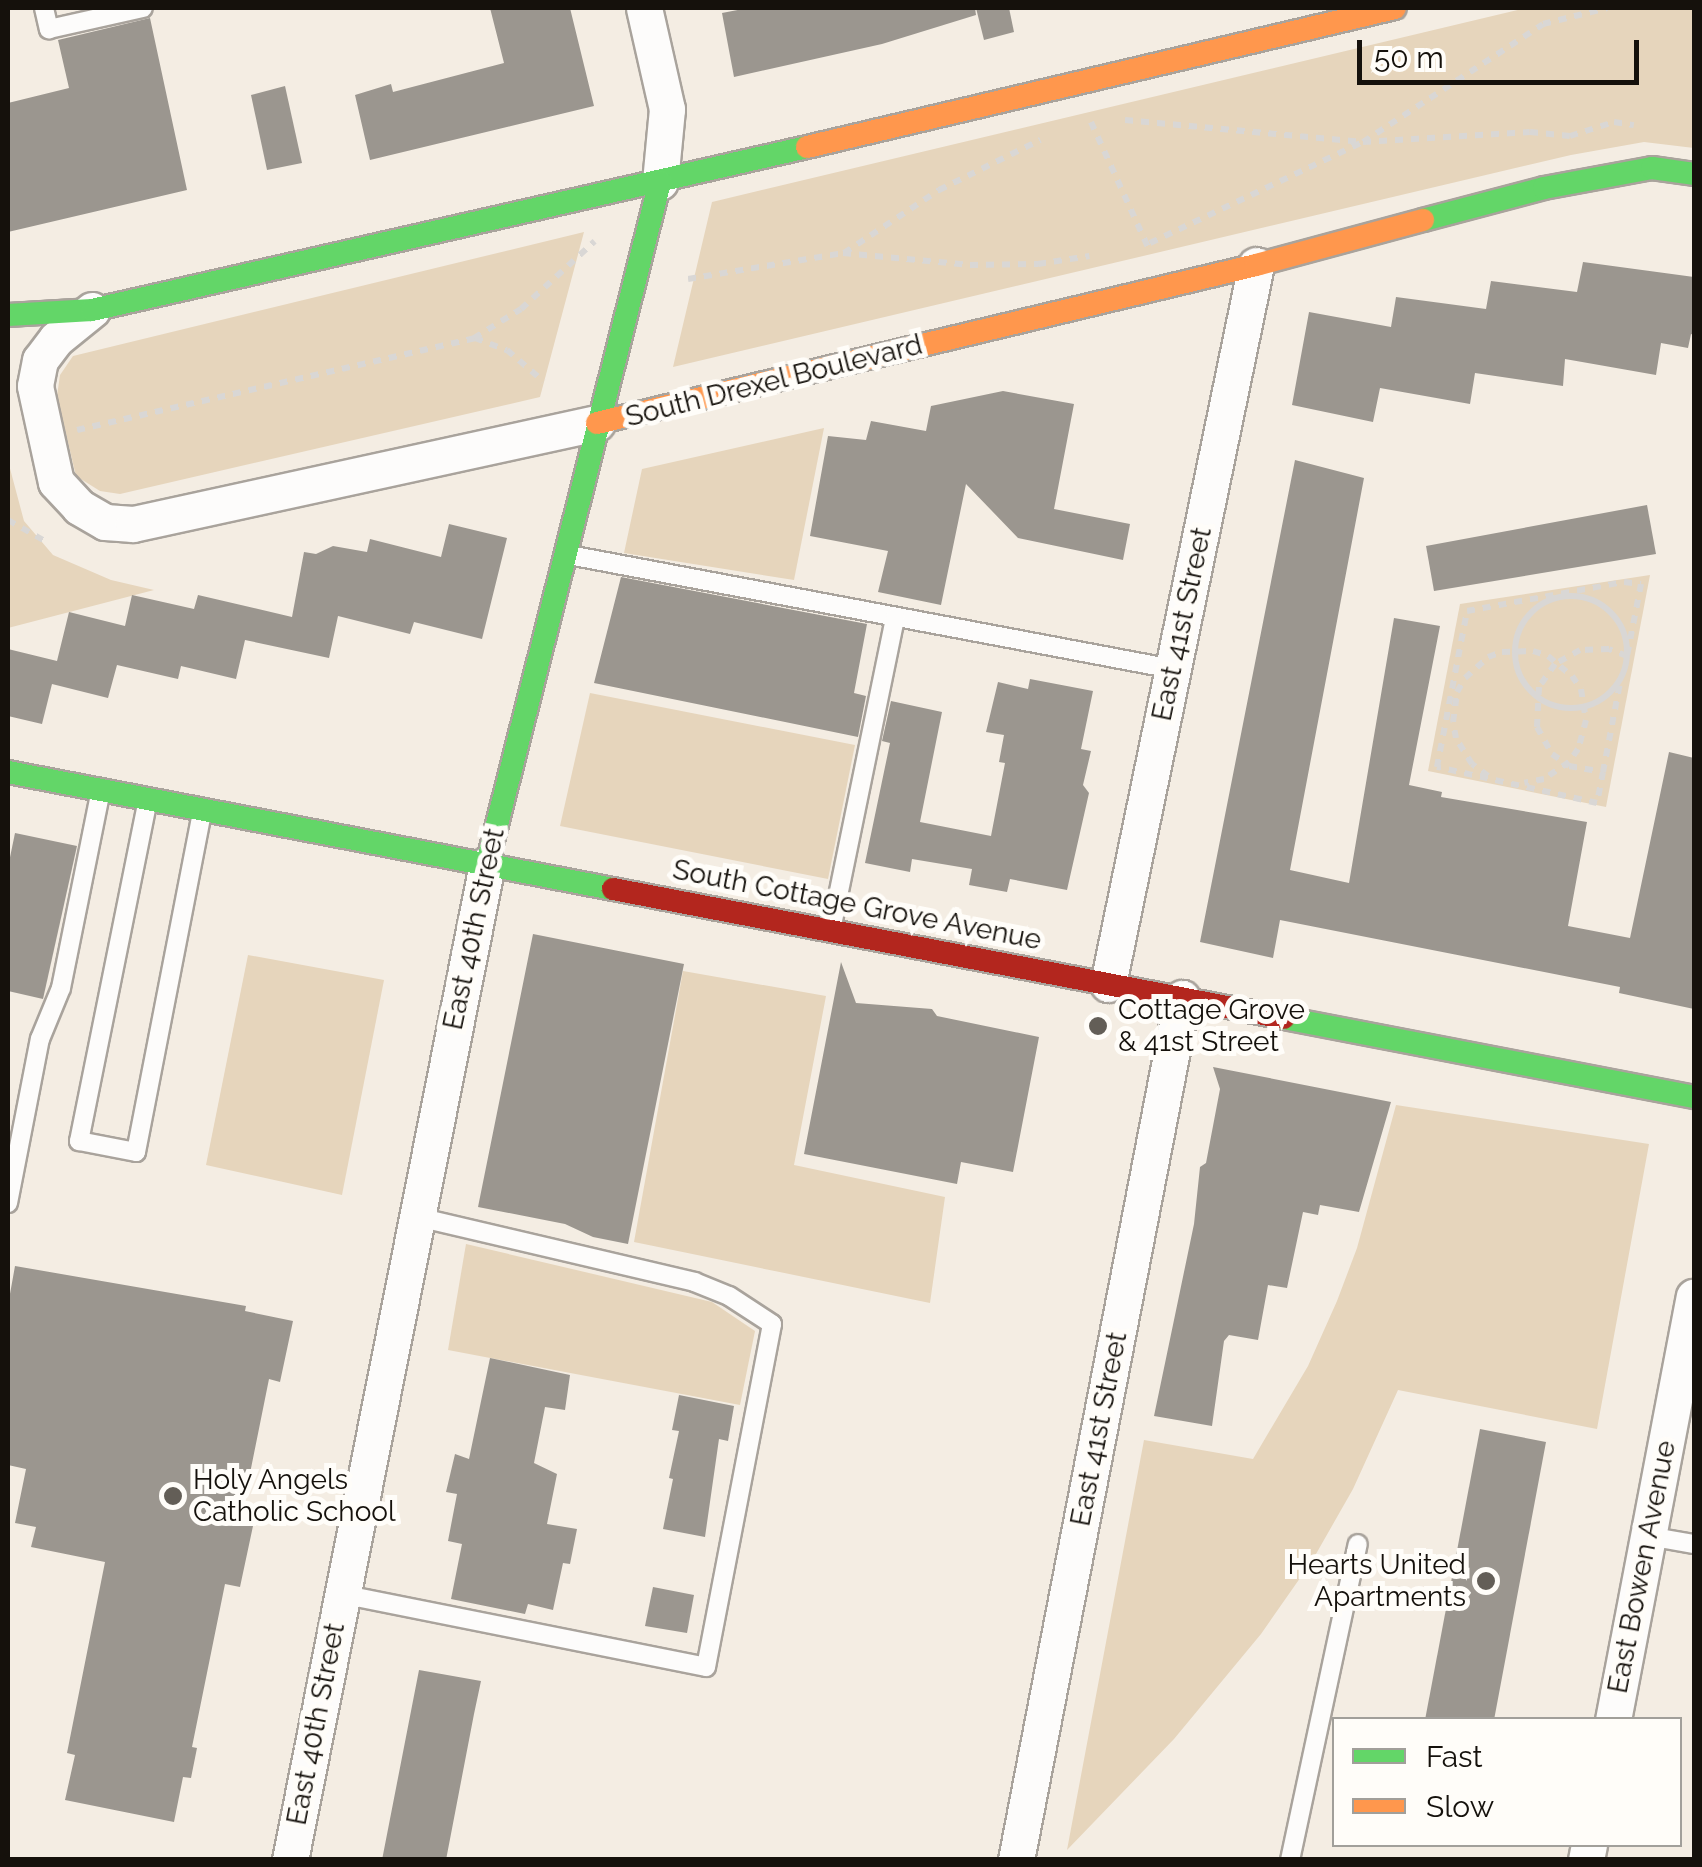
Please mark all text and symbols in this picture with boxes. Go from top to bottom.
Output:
scale bar [1362,20,1644,82]
text: 50 m [1374,40,1444,75]
street label: South Drexel Boulevard [622,328,926,434]
street label: East 41st Street [1145,524,1219,724]
street label: East 40th Street [436,825,512,1033]
street label: South Cottage Grove Avenue [669,853,1045,957]
place label: Cottage Grove & 41st Street [1118,993,1305,1059]
marker: Cottage Grove & 41st Street [1087,1015,1109,1037]
street label: East 41st Street [1064,1329,1134,1529]
street label: East Bowen Avenue [1601,1437,1683,1697]
place label: Holy Angels Catholic School [193,1463,396,1529]
marker: Holy Angels Catholic School [162,1485,184,1507]
place label: Hearts United Apartments [1288,1548,1466,1614]
marker: Hearts United Apartments [1475,1570,1497,1592]
street label: East 40th Street [280,1620,352,1828]
legend [1332,1717,1682,1847]
text: Fast [1426,1739,1483,1774]
text: Slow [1426,1789,1494,1824]

